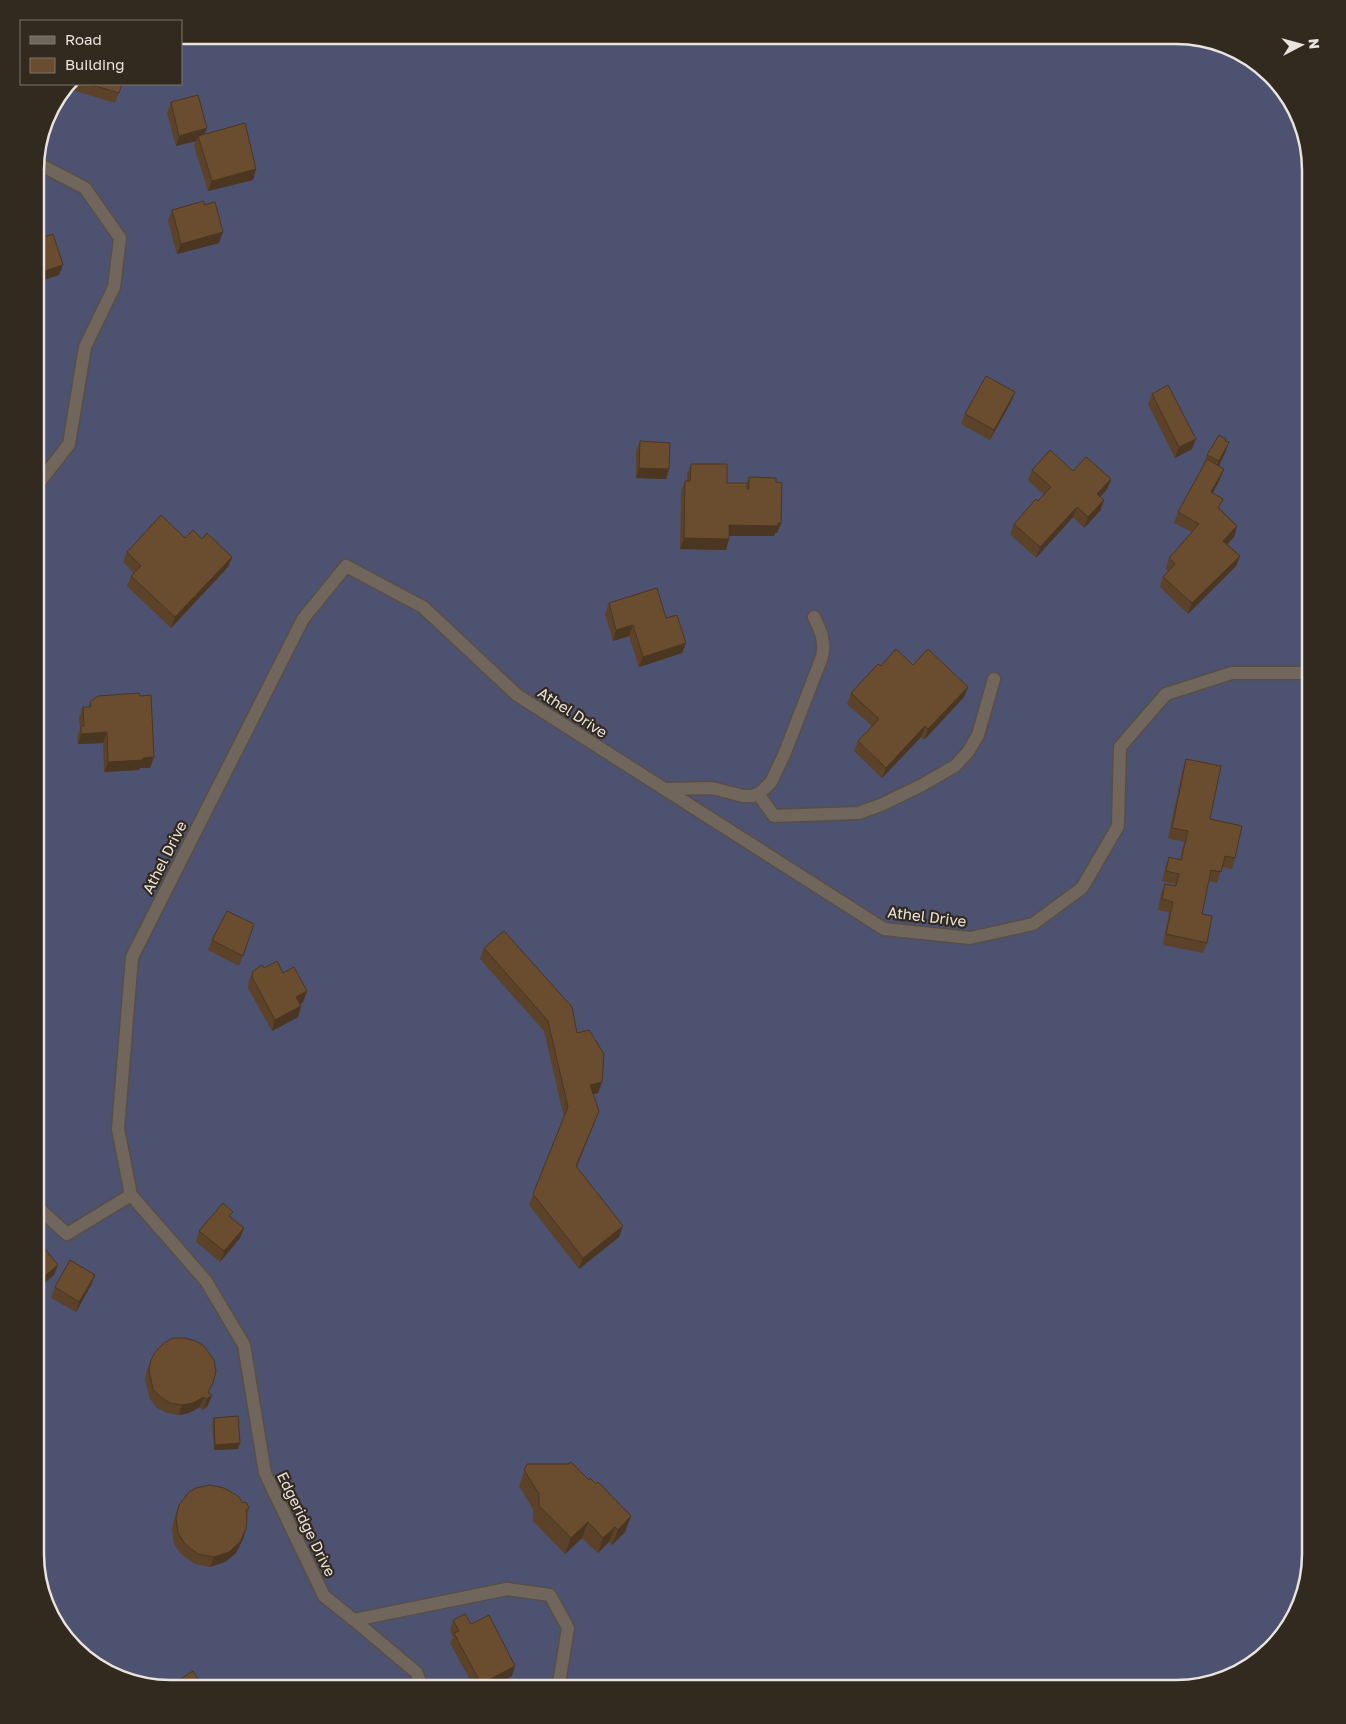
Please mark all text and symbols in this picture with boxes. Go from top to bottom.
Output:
legend [20,20,182,85]
north arrow [1276,20,1326,70]
text: Road [65,30,102,48]
text: N [1305,37,1323,50]
text: Building [65,55,125,73]
street label: Athel Drive [535,683,611,741]
street label: Athel Drive [138,817,190,896]
street label: Athel Drive [887,902,968,930]
street label: Edgeridge Drive [274,1469,340,1579]

